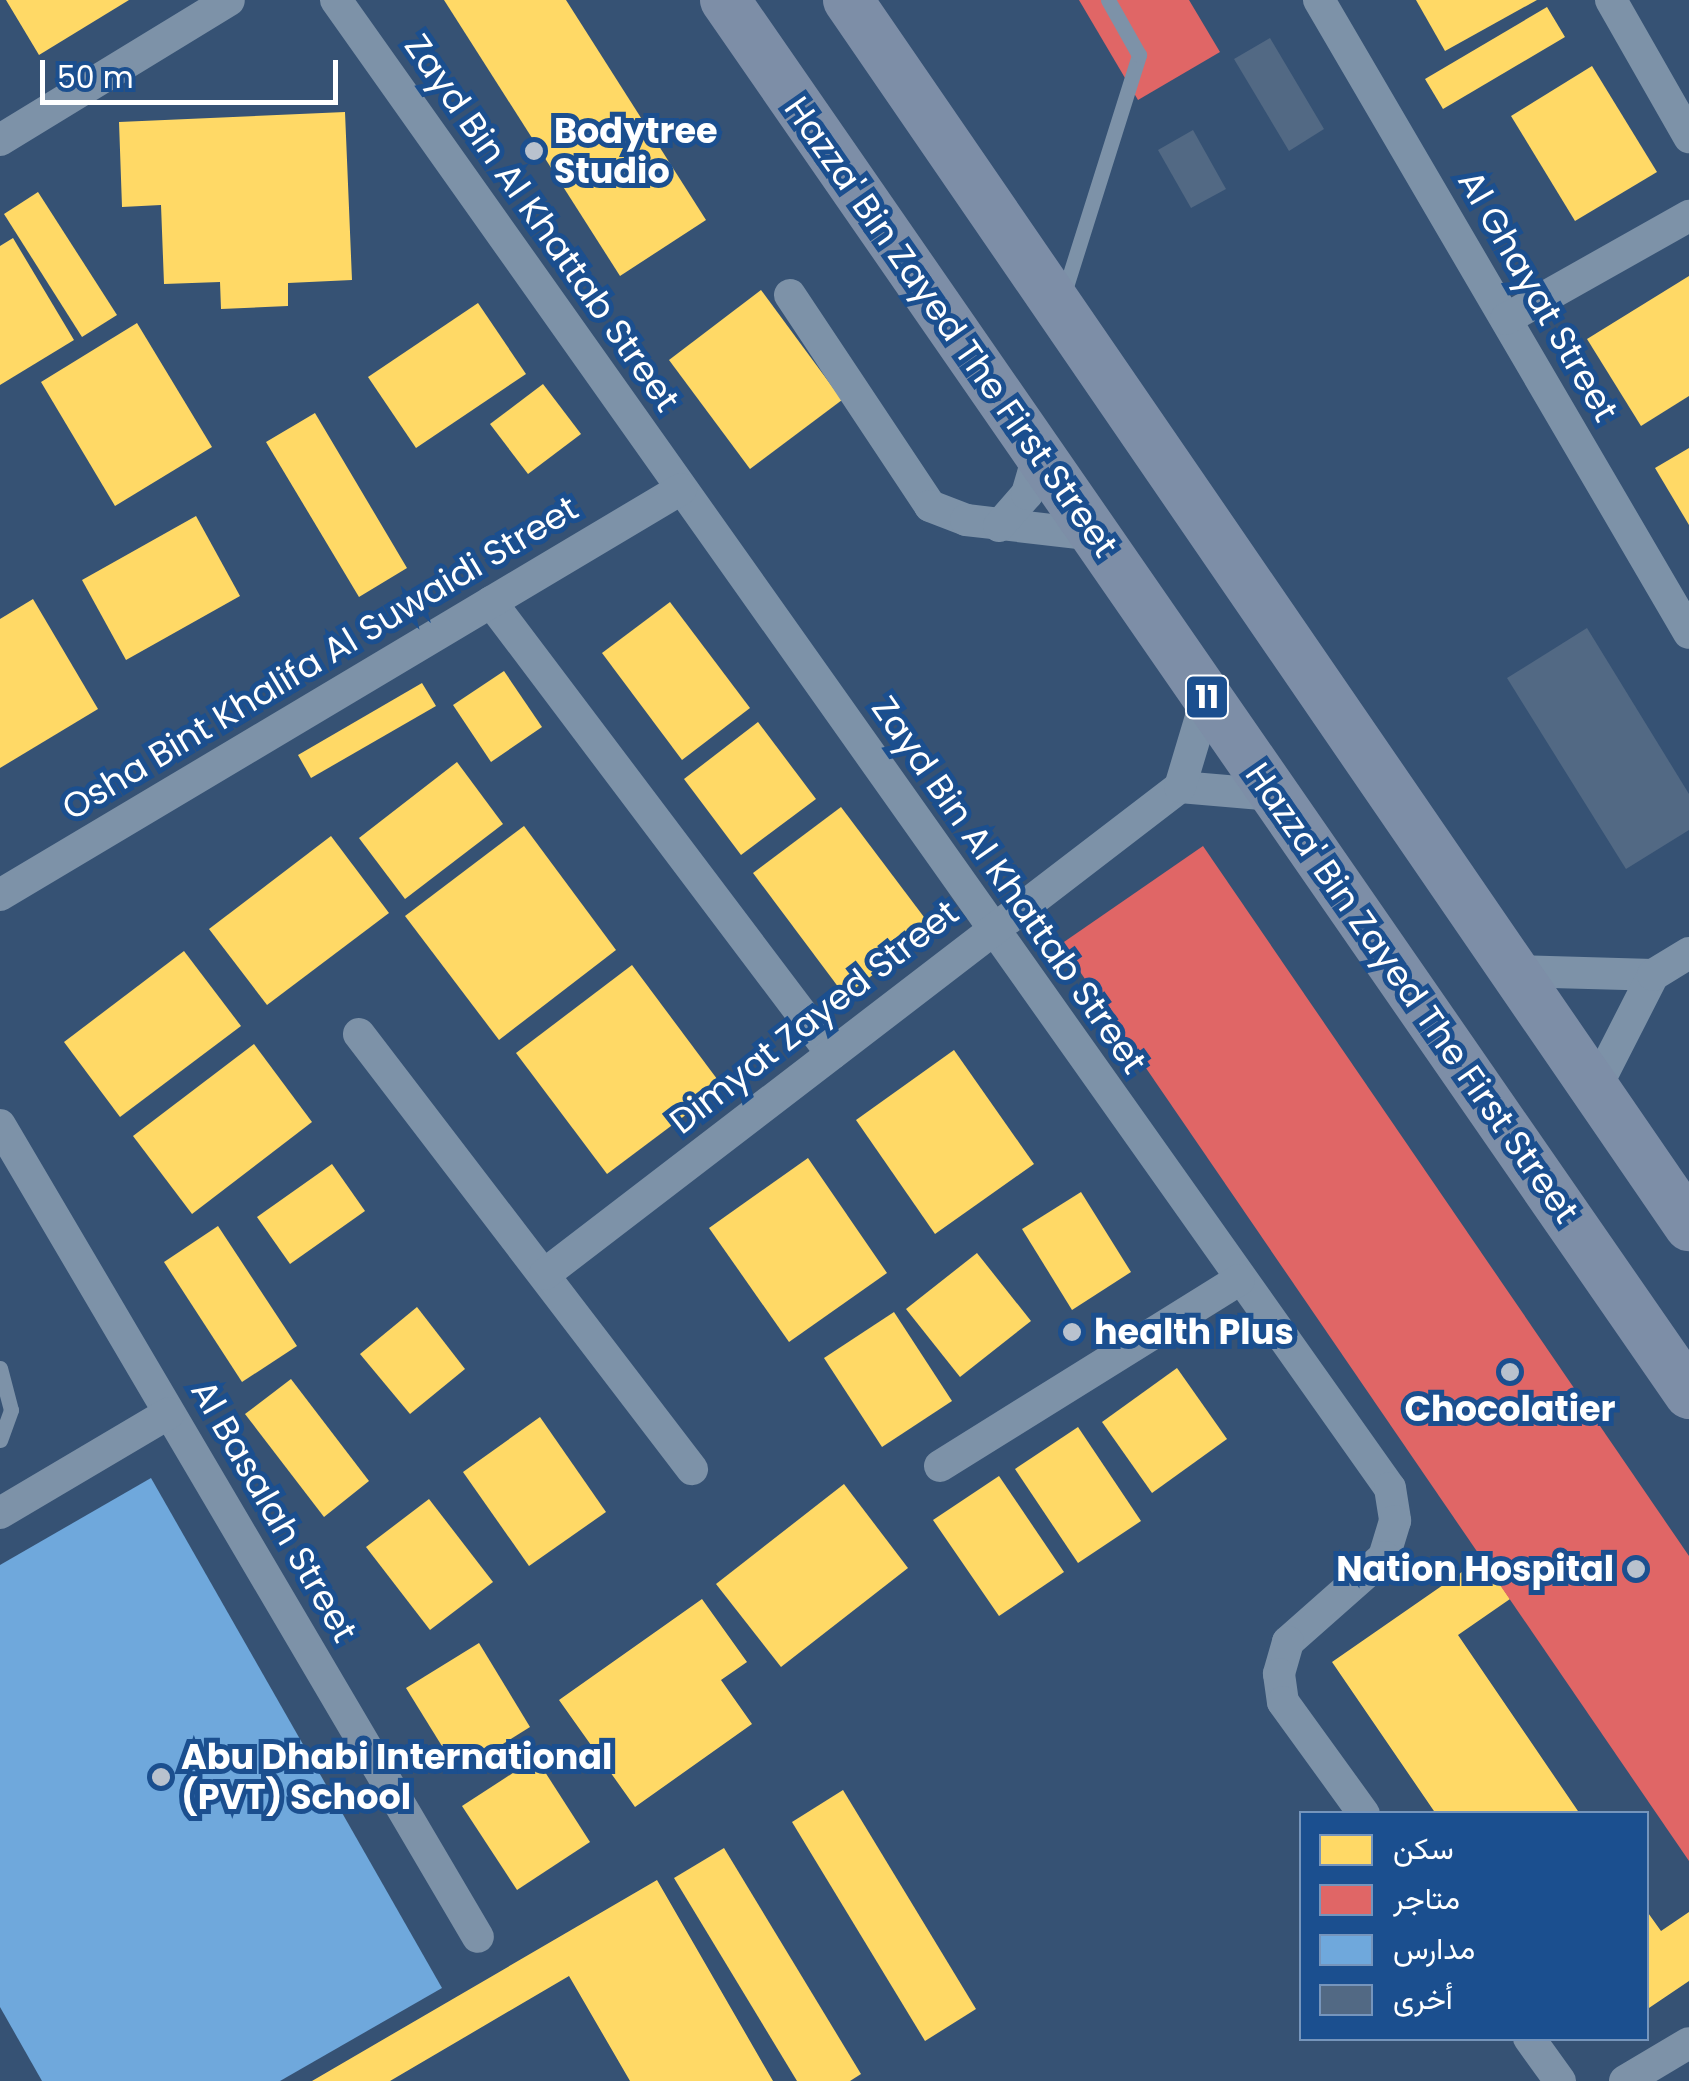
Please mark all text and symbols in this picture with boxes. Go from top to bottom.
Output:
street label: Zayd Bin Al Khattab Street [396,27,688,419]
scale bar [45,40,342,102]
text: 50 m [57,56,134,99]
street label: Hazza' Bin Zayed The First Street [776,89,1126,565]
place label: Bodytree Studio [554,110,718,192]
marker: Bodytree Studio [523,140,545,162]
street label: Al Ghayat Street [1449,163,1627,429]
street label: Osha Bint Khalifa Al Suwaidi Street [55,487,585,829]
road number: 11 [1184,670,1230,724]
street label: Zayd Bin Al Khattab Street [863,689,1155,1081]
street label: Hazza' Bin Zayed The First Street [1237,755,1587,1231]
street label: Dimyat Zayed Street [661,891,967,1143]
place label: health Plus [1094,1311,1294,1353]
marker: health Plus [1059,1319,1085,1345]
marker: Chocolatier [1499,1361,1521,1383]
street label: Al Basalah Street [182,1373,366,1649]
place label: Chocolatier [1404,1388,1616,1430]
place label: Nation Hospital [1336,1548,1614,1590]
marker: Nation Hospital [1623,1556,1649,1582]
place label: Abu Dhabi International (PVT) School [181,1736,612,1818]
marker: Abu Dhabi International (PVT) School [150,1766,172,1788]
legend [1299,1811,1649,2041]
text: سكن [1393,1827,1454,1870]
text: متاجر [1393,1877,1460,1920]
text: مدارس [1393,1927,1475,1970]
text: أخرى [1393,1977,1453,2020]

